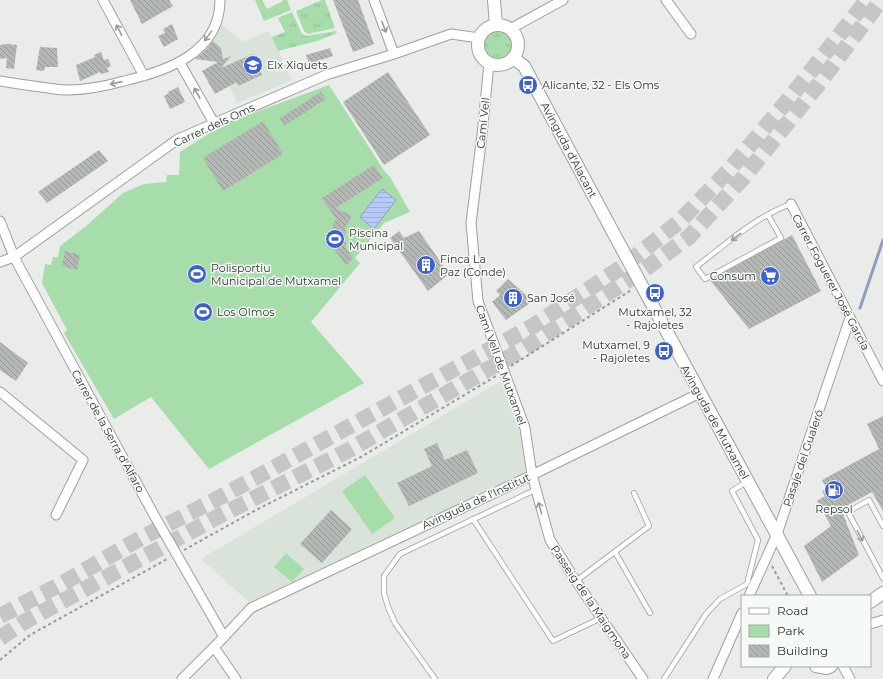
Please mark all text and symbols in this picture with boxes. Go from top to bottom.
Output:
one-way arrow [381,21,389,33]
one-way arrow [114,24,122,36]
one-way arrow [204,31,213,42]
school or university icon: Elx Xiquets [242,54,264,76]
place label: Elx Xiquets [267,58,328,72]
bus stop icon: Alicante, 32 - Els Oms [517,74,539,96]
place label: Alicante, 32 - Els Oms [542,78,660,92]
one-way arrow [110,80,123,87]
one-way arrow [193,87,200,99]
street label: Camí Vell [473,97,493,149]
street label: Carrer dels Oms [171,100,258,150]
street label: Avinguda d'Alacant [538,100,601,201]
street label: Carrer Foguerer José García [789,211,873,353]
place label: Piscina Municipal [349,226,403,253]
sports icon: Piscina Municipal [324,228,346,250]
one-way arrow [731,232,742,241]
place label: Finca La Paz (Conde) [440,252,506,279]
building icon: Finca La Paz (Conde) [415,254,437,276]
place label: Polisportiu Municipal de Mutxamel [211,261,341,288]
sports icon: Polisportiu Municipal de Mutxamel [186,263,208,285]
supermarket icon: Consum [759,265,781,287]
place label: Consum [710,269,756,283]
bus stop icon: Mutxamel, 32 - Rajoletes [644,282,666,304]
building icon: San José [502,287,524,309]
place label: San José [527,291,575,305]
sports icon: Los Olmos [192,301,214,323]
street label: Camí Vell de Mutxamel [473,303,529,427]
place label: Los Olmos [217,305,275,319]
place label: Mutxamel, 32 - Rajoletes [618,305,692,332]
place label: Mutxamel, 9 - Rajoletes [582,338,651,365]
bus stop icon: Mutxamel, 9 - Rajoletes [653,340,675,362]
street label: Avinguda de Mutxamel [678,362,752,482]
street label: Carrer de la Serra d'Alfaro [68,367,148,495]
street label: Pasaje del Gualeró [780,408,826,508]
street label: Avinguda de l'Institut [420,470,533,532]
fuel station icon: Repsol [823,479,845,501]
one-way arrow [536,501,544,514]
place label: Repsol [815,502,853,516]
one-way arrow [857,529,865,541]
street label: Passeig de la Maigmona [548,542,634,662]
legend [741,595,871,667]
text: Road [777,603,808,618]
text: Park [777,623,805,638]
text: Building [777,643,828,658]

